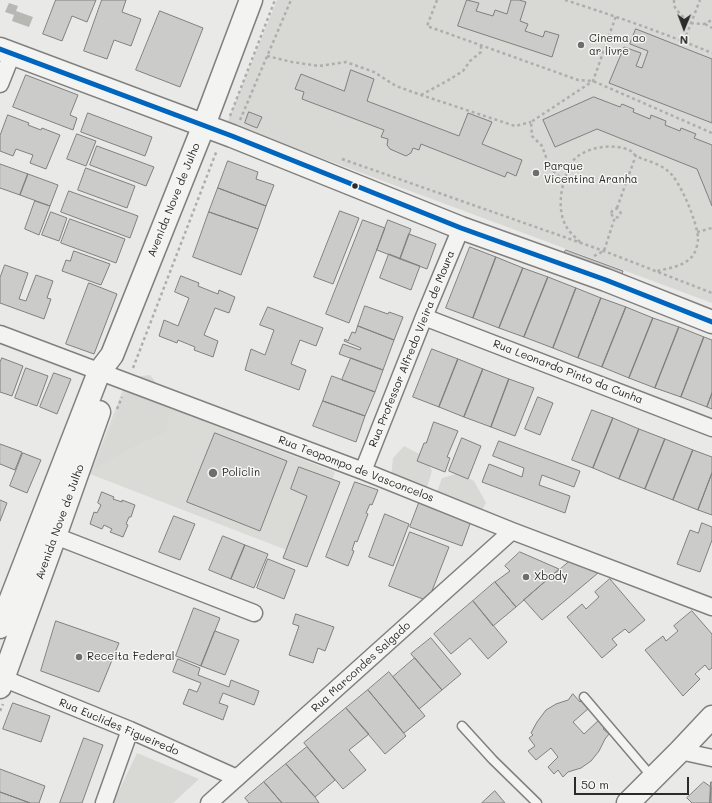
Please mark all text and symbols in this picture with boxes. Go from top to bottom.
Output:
north arrow [664,8,704,48]
place label: Cinema ao ar livre [589,32,646,58]
text: N [679,33,688,48]
marker: Cinema ao ar livre [576,40,586,50]
street label: Avenida Nove de Julho [145,141,203,259]
place label: Parque Vicentina Aranha [544,160,638,186]
marker: Parque Vicentina Aranha [531,168,541,178]
unlabelled marker [350,181,360,191]
street label: Rua Professor Alfredo Vieira de Moura [366,249,458,449]
street label: Rua Leonardo Pinto da Cunha [491,337,645,407]
street label: Rua Teopompo de Vasconcelos [276,433,436,505]
street label: Avenida Nove de Julho [33,463,87,581]
place label: Policlin [222,466,260,480]
marker: Policlin [207,467,219,479]
place label: Xbody [534,570,568,584]
marker: Xbody [521,572,531,582]
street label: Rua Marcondes Salgado [309,619,413,715]
place label: Receita Federal [87,650,175,664]
marker: Receita Federal [74,652,84,662]
street label: Rua Euclides Figueiredo [57,696,181,758]
scale bar [576,769,691,795]
text: 50 m [581,776,609,792]

